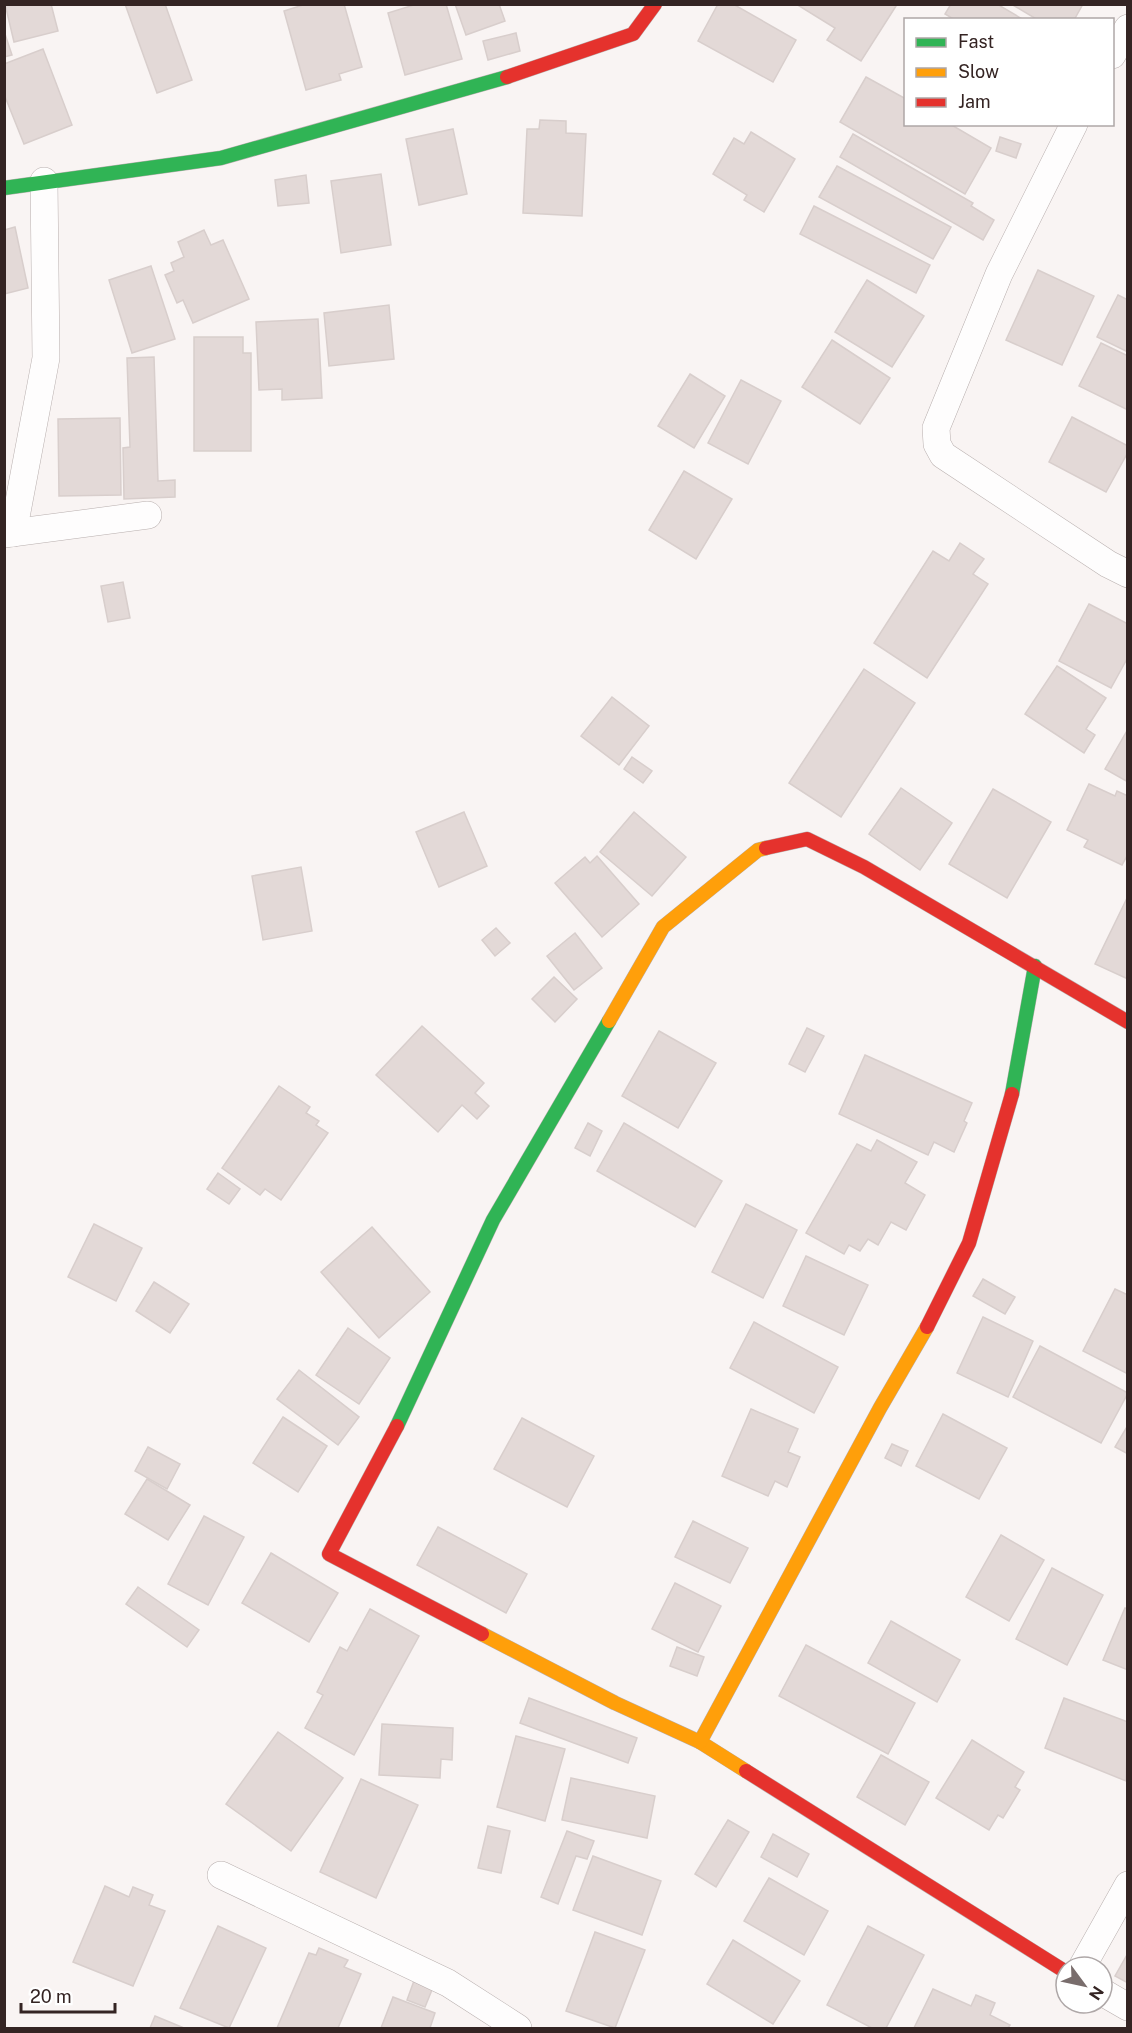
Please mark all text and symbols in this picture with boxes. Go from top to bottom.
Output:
legend [904,18,1114,126]
text: Fast [958,31,994,52]
text: Slow [958,61,999,82]
text: Jam [958,91,991,112]
north arrow [1054,1955,1114,2015]
scale bar [21,1976,116,2014]
text: N [1085,1982,1108,2003]
text: 20 m [30,1986,72,2007]

